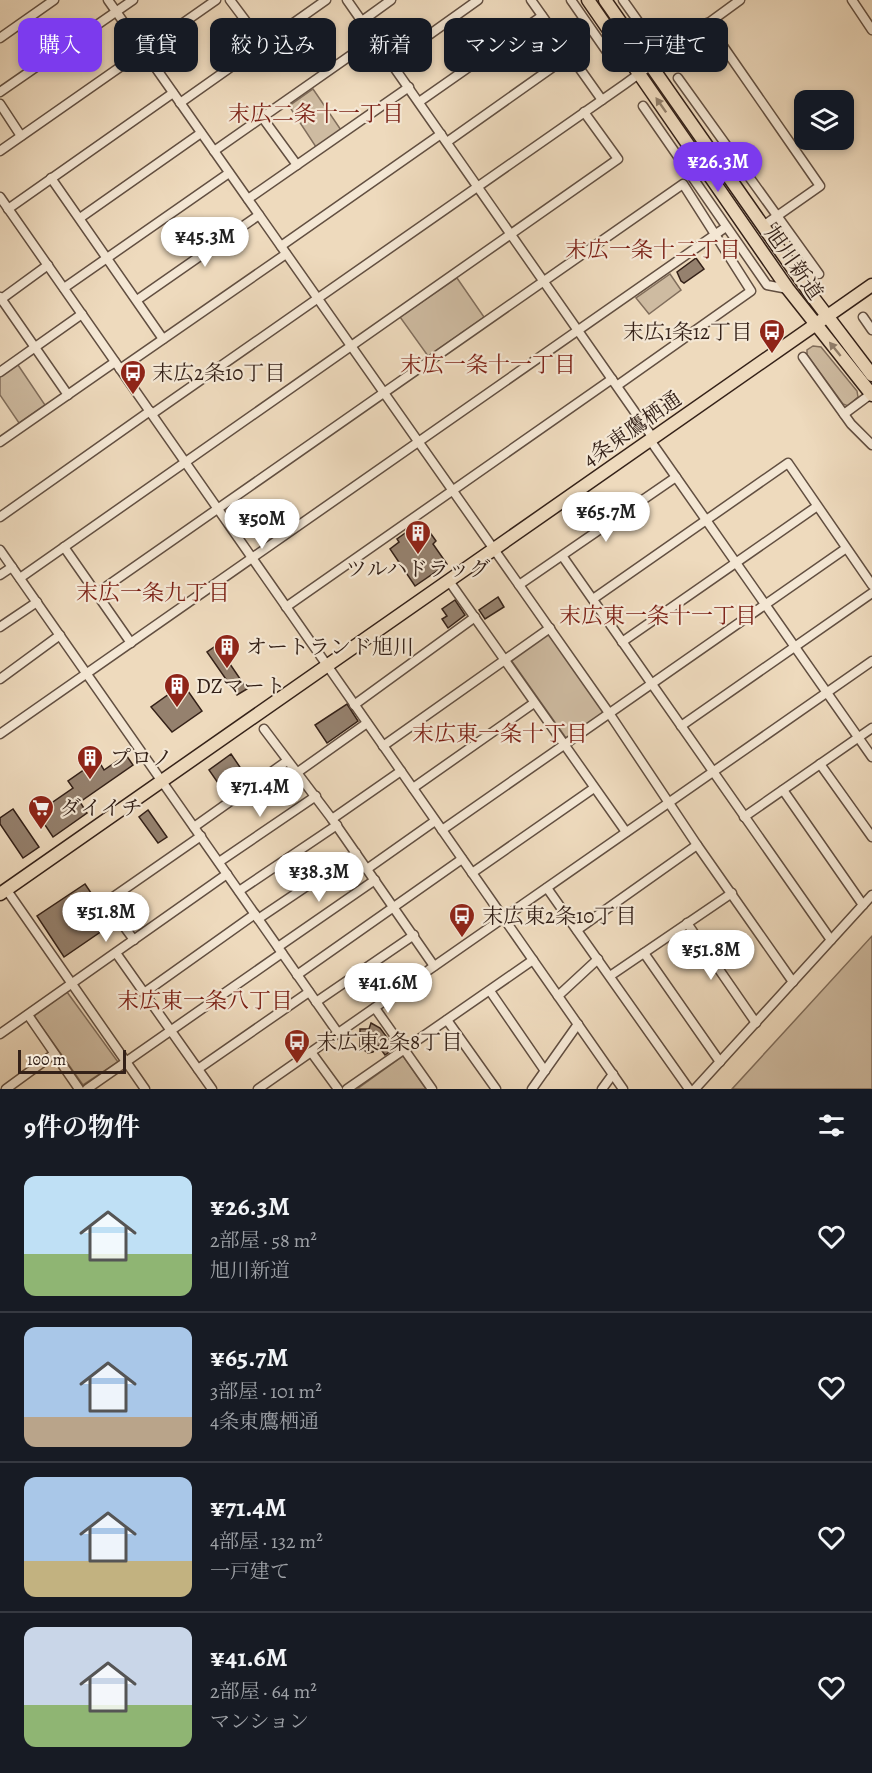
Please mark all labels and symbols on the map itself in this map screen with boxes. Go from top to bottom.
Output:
one-way arrow [655,98,667,114]
district label: 末広二条十一丁目 [228,99,404,129]
pin: ¥26.3M [669,142,767,193]
pin: ¥45.3M [156,217,254,268]
street label: 旭川新道 [758,221,830,305]
district label: 末広一条十二丁目 [565,235,741,265]
bus stop icon: 末広1条12丁目 [757,317,787,355]
place label: 末広1条12丁目 [623,318,752,346]
one-way arrow [830,342,842,357]
district label: 末広一条十一丁目 [400,350,576,380]
bus stop icon: 末広2条10丁目 [118,358,148,396]
place label: 末広2条10丁目 [152,359,285,387]
street label: 4条東鷹栖通 [577,385,687,473]
pin: ¥65.7M [557,492,655,543]
pin: ¥50M [226,499,298,550]
building icon: ツルハドラッグ [403,518,433,556]
place label: ツルハドラッグ [346,555,490,583]
district label: 末広一条九丁目 [76,578,230,608]
district label: 末広東一条十一丁目 [559,601,757,631]
building icon: オートランド旭川 [212,632,242,670]
place label: オートランド旭川 [246,633,414,661]
building icon: DZマート [162,671,192,709]
place label: DZマート [196,672,286,700]
district label: 末広東一条十丁目 [412,719,588,749]
building icon: プロノ [75,743,105,781]
place label: プロノ [110,744,173,772]
pin: ¥71.4M [211,767,309,818]
supermarket icon: ダイイチ [26,793,56,831]
place label: ダイイチ [60,794,143,822]
pin: ¥38.3M [270,852,368,903]
pin: ¥51.8M [57,892,155,943]
bus stop icon: 末広東2条10丁目 [447,901,477,939]
place label: 末広東2条10丁目 [482,902,636,930]
pin: ¥51.8M [662,930,760,981]
pin: ¥41.6M [339,963,437,1014]
district label: 末広東一条八丁目 [117,986,293,1016]
bus stop icon: 末広東2条8丁目 [282,1027,312,1065]
place label: 末広東2条8丁目 [316,1028,462,1056]
scale bar [18,1047,126,1074]

